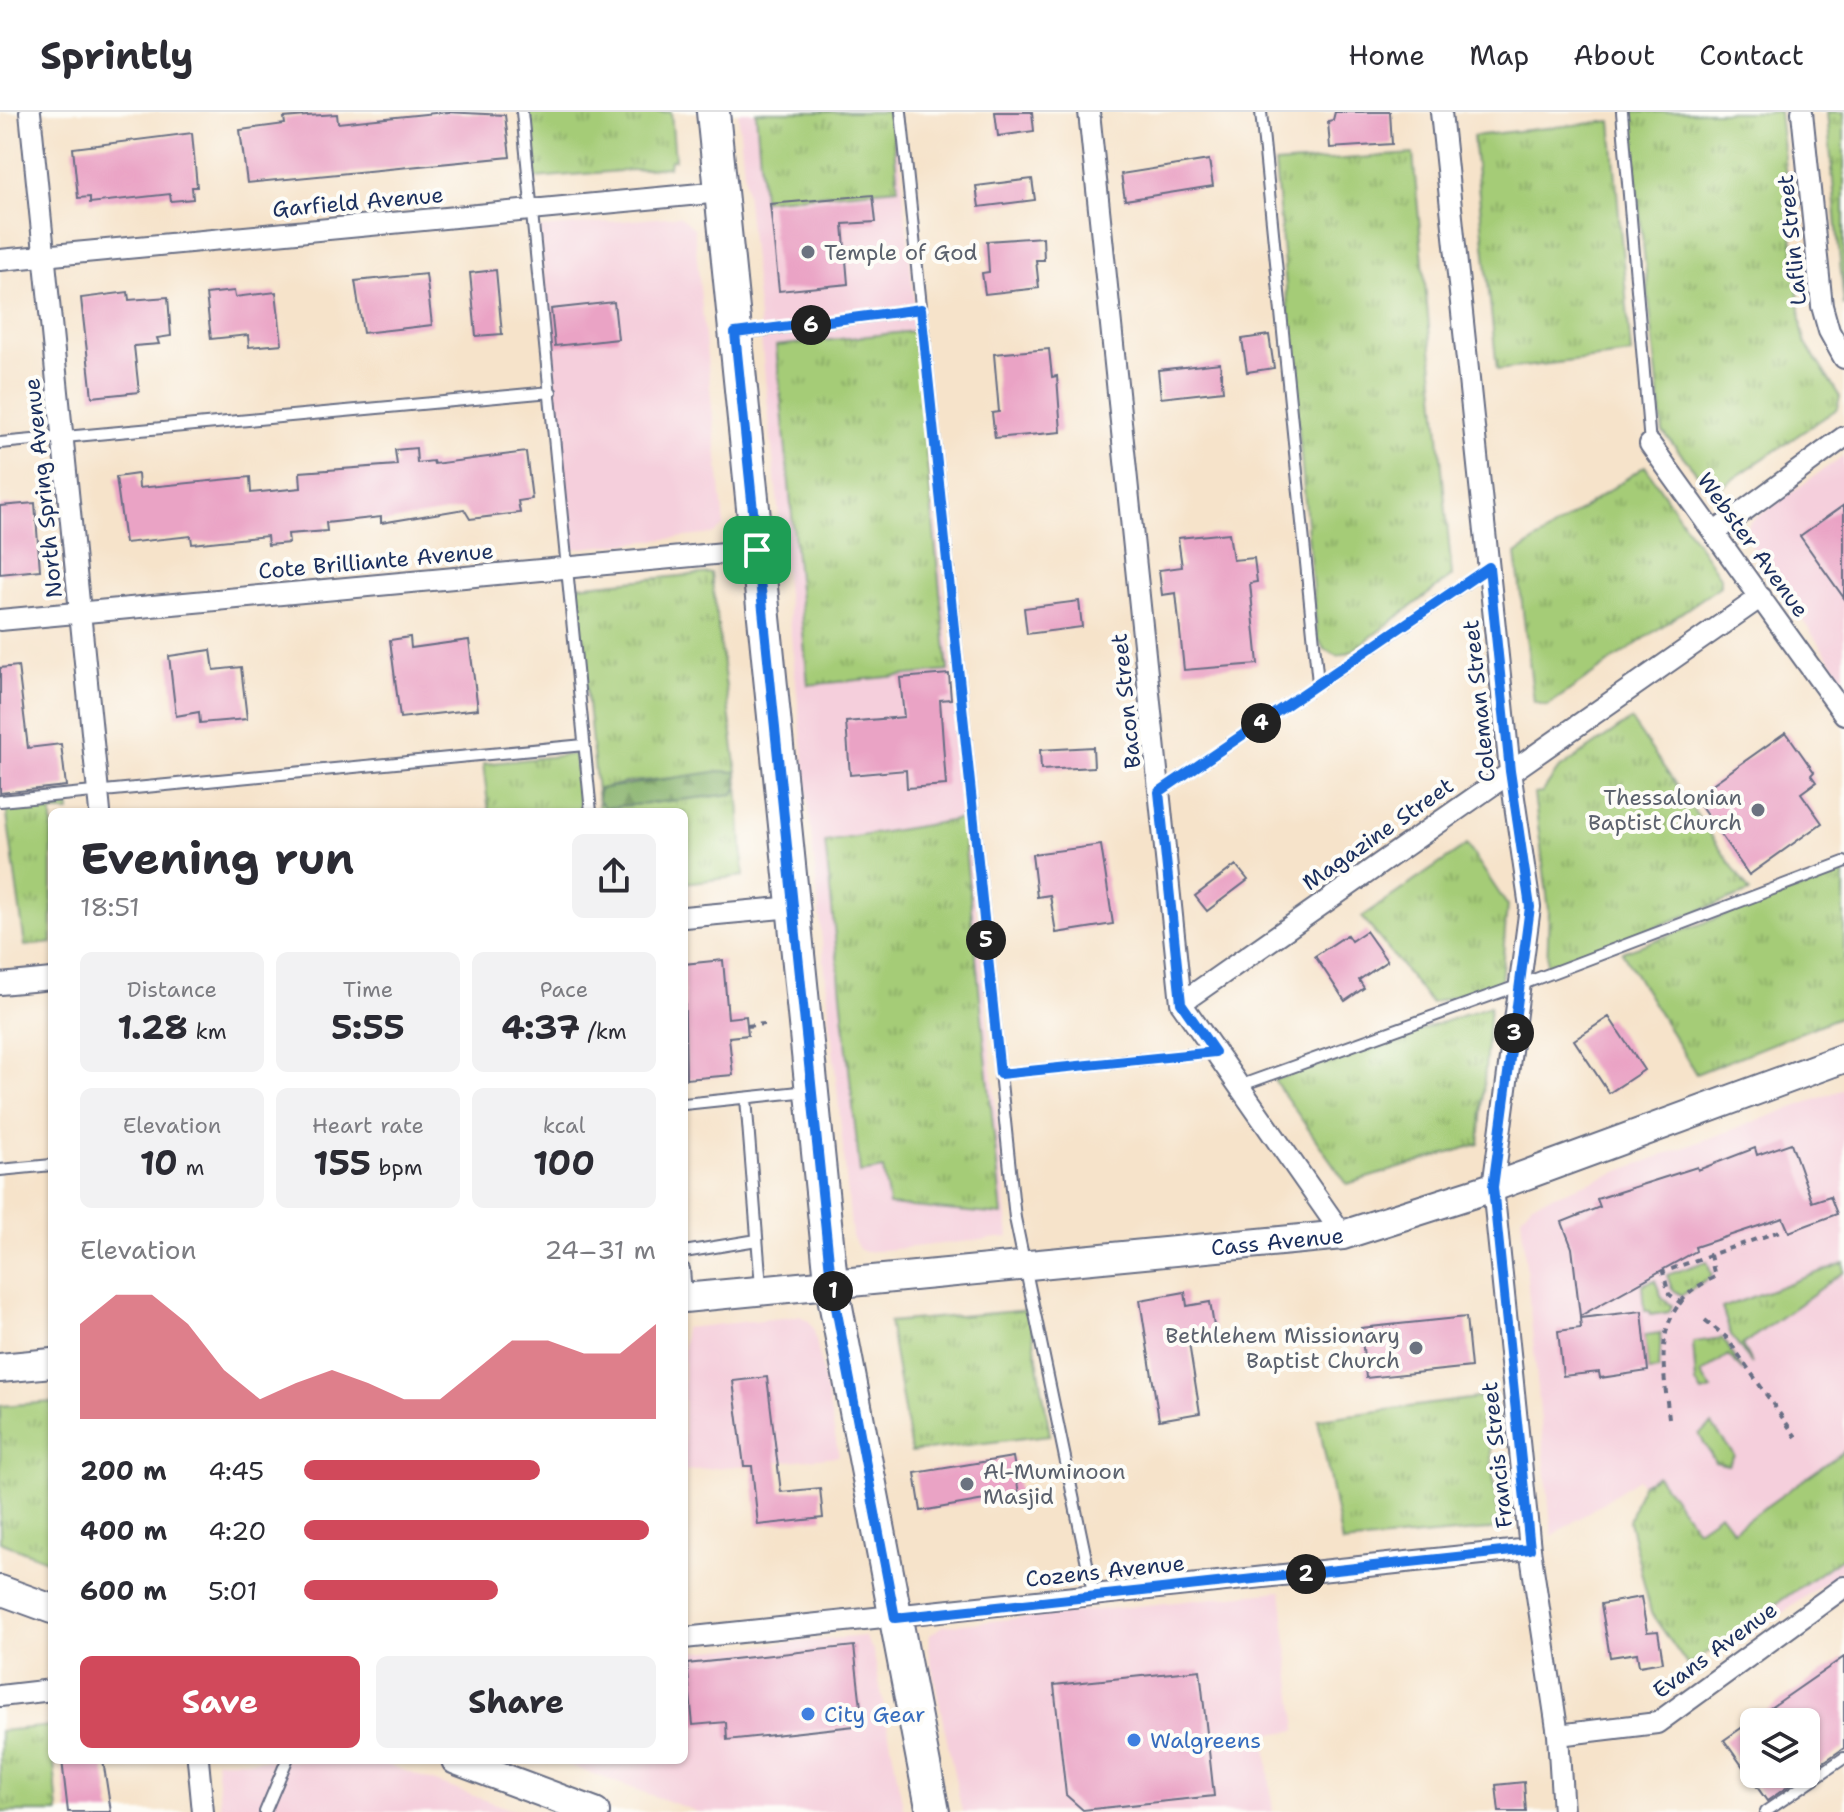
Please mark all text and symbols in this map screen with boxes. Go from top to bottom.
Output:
text: Sprintly [40,30,194,81]
text: Home [1348,36,1425,74]
text: Map [1469,36,1529,74]
text: About [1573,36,1655,74]
text: Contact [1699,36,1804,74]
street label: Laflin Street [1771,173,1813,307]
street label: Garfield Avenue [271,180,445,224]
place label: Temple of God [824,238,978,267]
marker: Temple of God [799,243,817,261]
pin: 6 [791,305,831,345]
text: 6 [803,310,819,339]
street label: North Spring Avenue [17,377,69,599]
street label: Webster Avenue [1691,467,1815,623]
pin [723,516,791,584]
icon: arrive [735,528,779,572]
street label: Cote Brilliante Avenue [257,536,495,586]
street label: Coleman Street [1456,618,1502,784]
street label: Bacon Street [1104,632,1148,770]
pin: 4 [1241,703,1281,743]
text: 4 [1253,708,1269,737]
street label: Magazine Street [1297,771,1459,897]
place label: Thessalonian Baptist Church [1588,783,1742,837]
marker: Thessalonian Baptist Church [1749,801,1767,819]
text: Evening run [80,829,354,888]
button: share [572,834,656,918]
text: 18:51 [80,889,140,924]
pin: 5 [966,920,1006,960]
text: 5 [979,925,993,954]
text: Distance [127,975,217,1004]
text: Time [343,975,393,1004]
text: Pace [540,975,588,1004]
text: 1.28 [117,1004,188,1050]
text: 5:55 [331,1004,405,1050]
text: 4:37 [501,1004,580,1050]
pin: 3 [1494,1013,1534,1053]
text: km [188,1017,227,1046]
text: /km [580,1017,627,1046]
text: 3 [1506,1018,1522,1047]
text: Elevation [123,1111,221,1140]
text: Heart rate [312,1111,424,1140]
text: kcal [543,1111,585,1140]
text: 10 [140,1140,178,1186]
text: 155 [313,1140,371,1186]
text: 100 [533,1140,595,1186]
text: m [178,1153,204,1182]
text: bpm [371,1153,423,1182]
street label: Cass Avenue [1210,1221,1345,1262]
text: Elevation [80,1232,196,1267]
text: 24–31 m [544,1232,656,1267]
pin: 1 [813,1271,853,1311]
text: 1 [828,1276,838,1305]
place label: Bethlehem Missionary Baptist Church [1165,1321,1400,1375]
marker: Bethlehem Missionary Baptist Church [1407,1339,1425,1357]
street label: Francis Street [1475,1381,1519,1529]
text: 200 m [80,1453,167,1488]
text: 4:45 [208,1453,264,1488]
place label: Al-Muminoon Masjid [983,1457,1125,1511]
marker: Al-Muminoon Masjid [958,1475,976,1493]
text: 400 m [80,1513,167,1548]
text: 4:20 [208,1513,266,1548]
street label: Cozens Avenue [1024,1548,1186,1594]
pin: 2 [1286,1554,1326,1594]
text: 2 [1298,1559,1314,1588]
text: 600 m [80,1573,167,1608]
text: 5:01 [208,1573,257,1608]
street label: Evans Avenue [1647,1595,1783,1705]
button: Save [80,1656,360,1748]
button: Share [376,1656,656,1748]
place label: City Gear [824,1700,925,1729]
marker: City Gear [799,1705,817,1723]
map controls [1740,1708,1820,1788]
button: layers [1740,1708,1820,1788]
place label: Walgreens [1150,1726,1261,1755]
marker: Walgreens [1125,1731,1143,1749]

